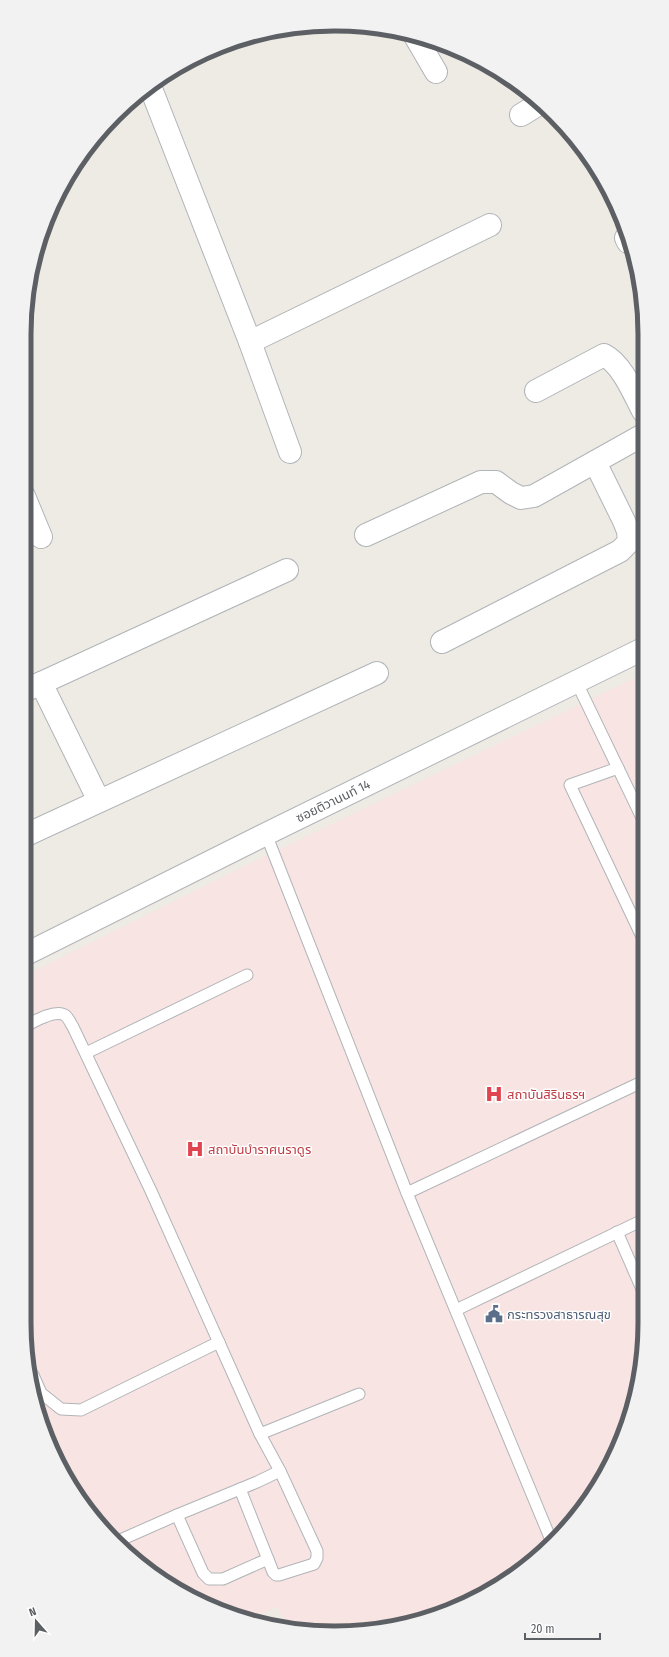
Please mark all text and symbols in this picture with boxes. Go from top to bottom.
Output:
street label: ซอยติวานนท์ 14 [293,777,373,825]
hospital icon: สถาบันสิรินธรฯ [484,1084,504,1104]
place label: สถาบันสิรินธรฯ [507,1087,585,1102]
hospital icon: สถาบันบำราศนราดูร [185,1139,205,1159]
place label: สถาบันบำราศนราดูร [208,1142,311,1157]
public building icon: กระทรวงสาธารณสุข [484,1304,504,1324]
place label: กระทรวงสาธารณสุข [507,1307,611,1322]
north arrow [16,1601,56,1641]
text: N [27,1605,38,1619]
scale bar [525,1615,600,1641]
text: 20 m [531,1622,555,1636]

